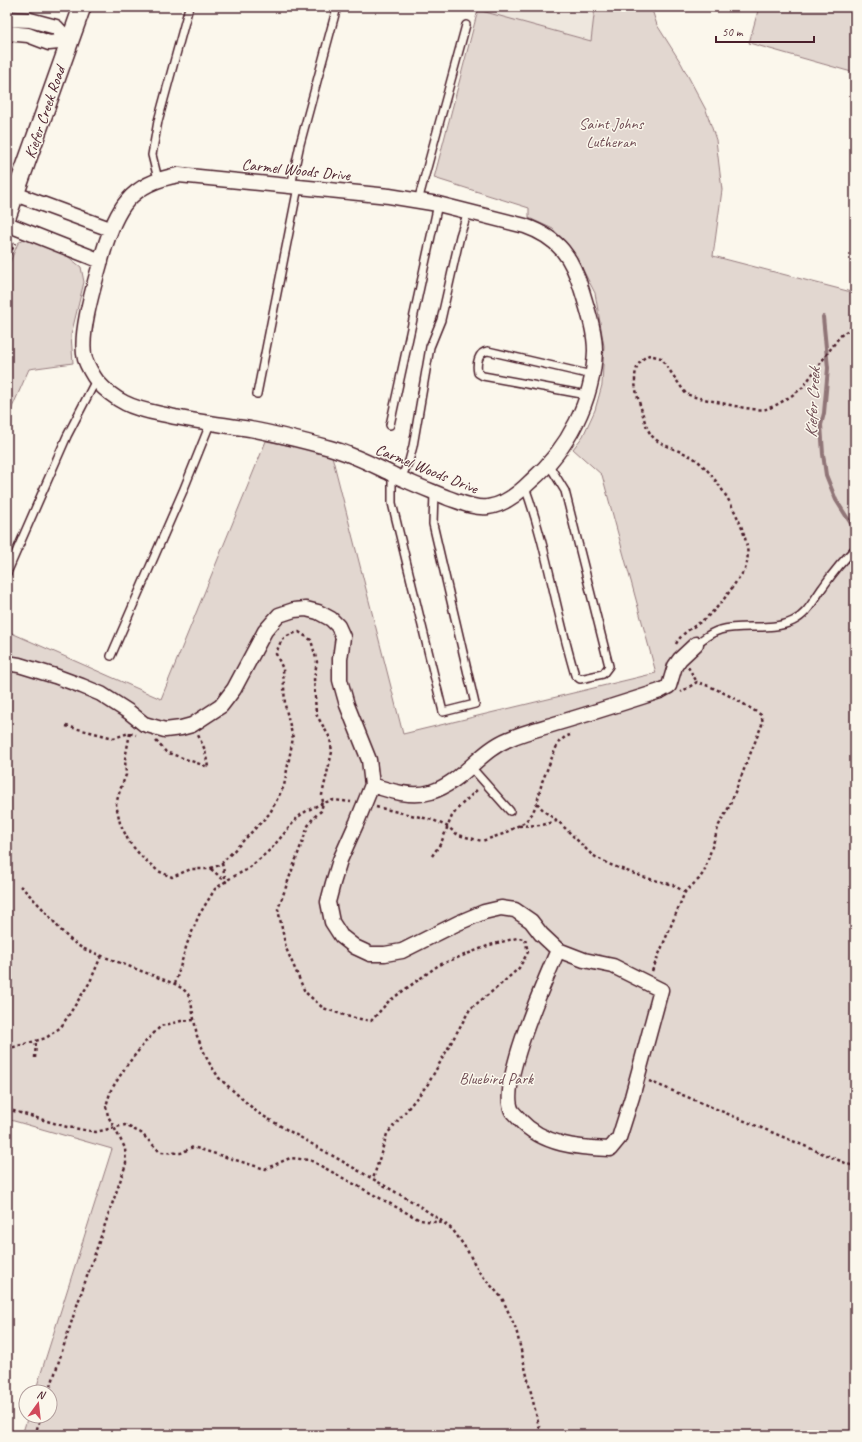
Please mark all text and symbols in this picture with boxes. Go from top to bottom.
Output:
scale bar [716,18,814,44]
text: 50 m [722,24,744,40]
street label: Kiefer Creek Road [20,61,71,161]
park label: Saint Johns Lutheran [579,114,645,152]
street label: Carmel Woods Drive [241,154,353,186]
water label: Kiefer Creek [800,365,825,438]
street label: Carmel Woods Drive [372,439,482,499]
park label: Bluebird Park [459,1069,534,1089]
north arrow [18,1384,58,1424]
text: N [35,1387,48,1403]

